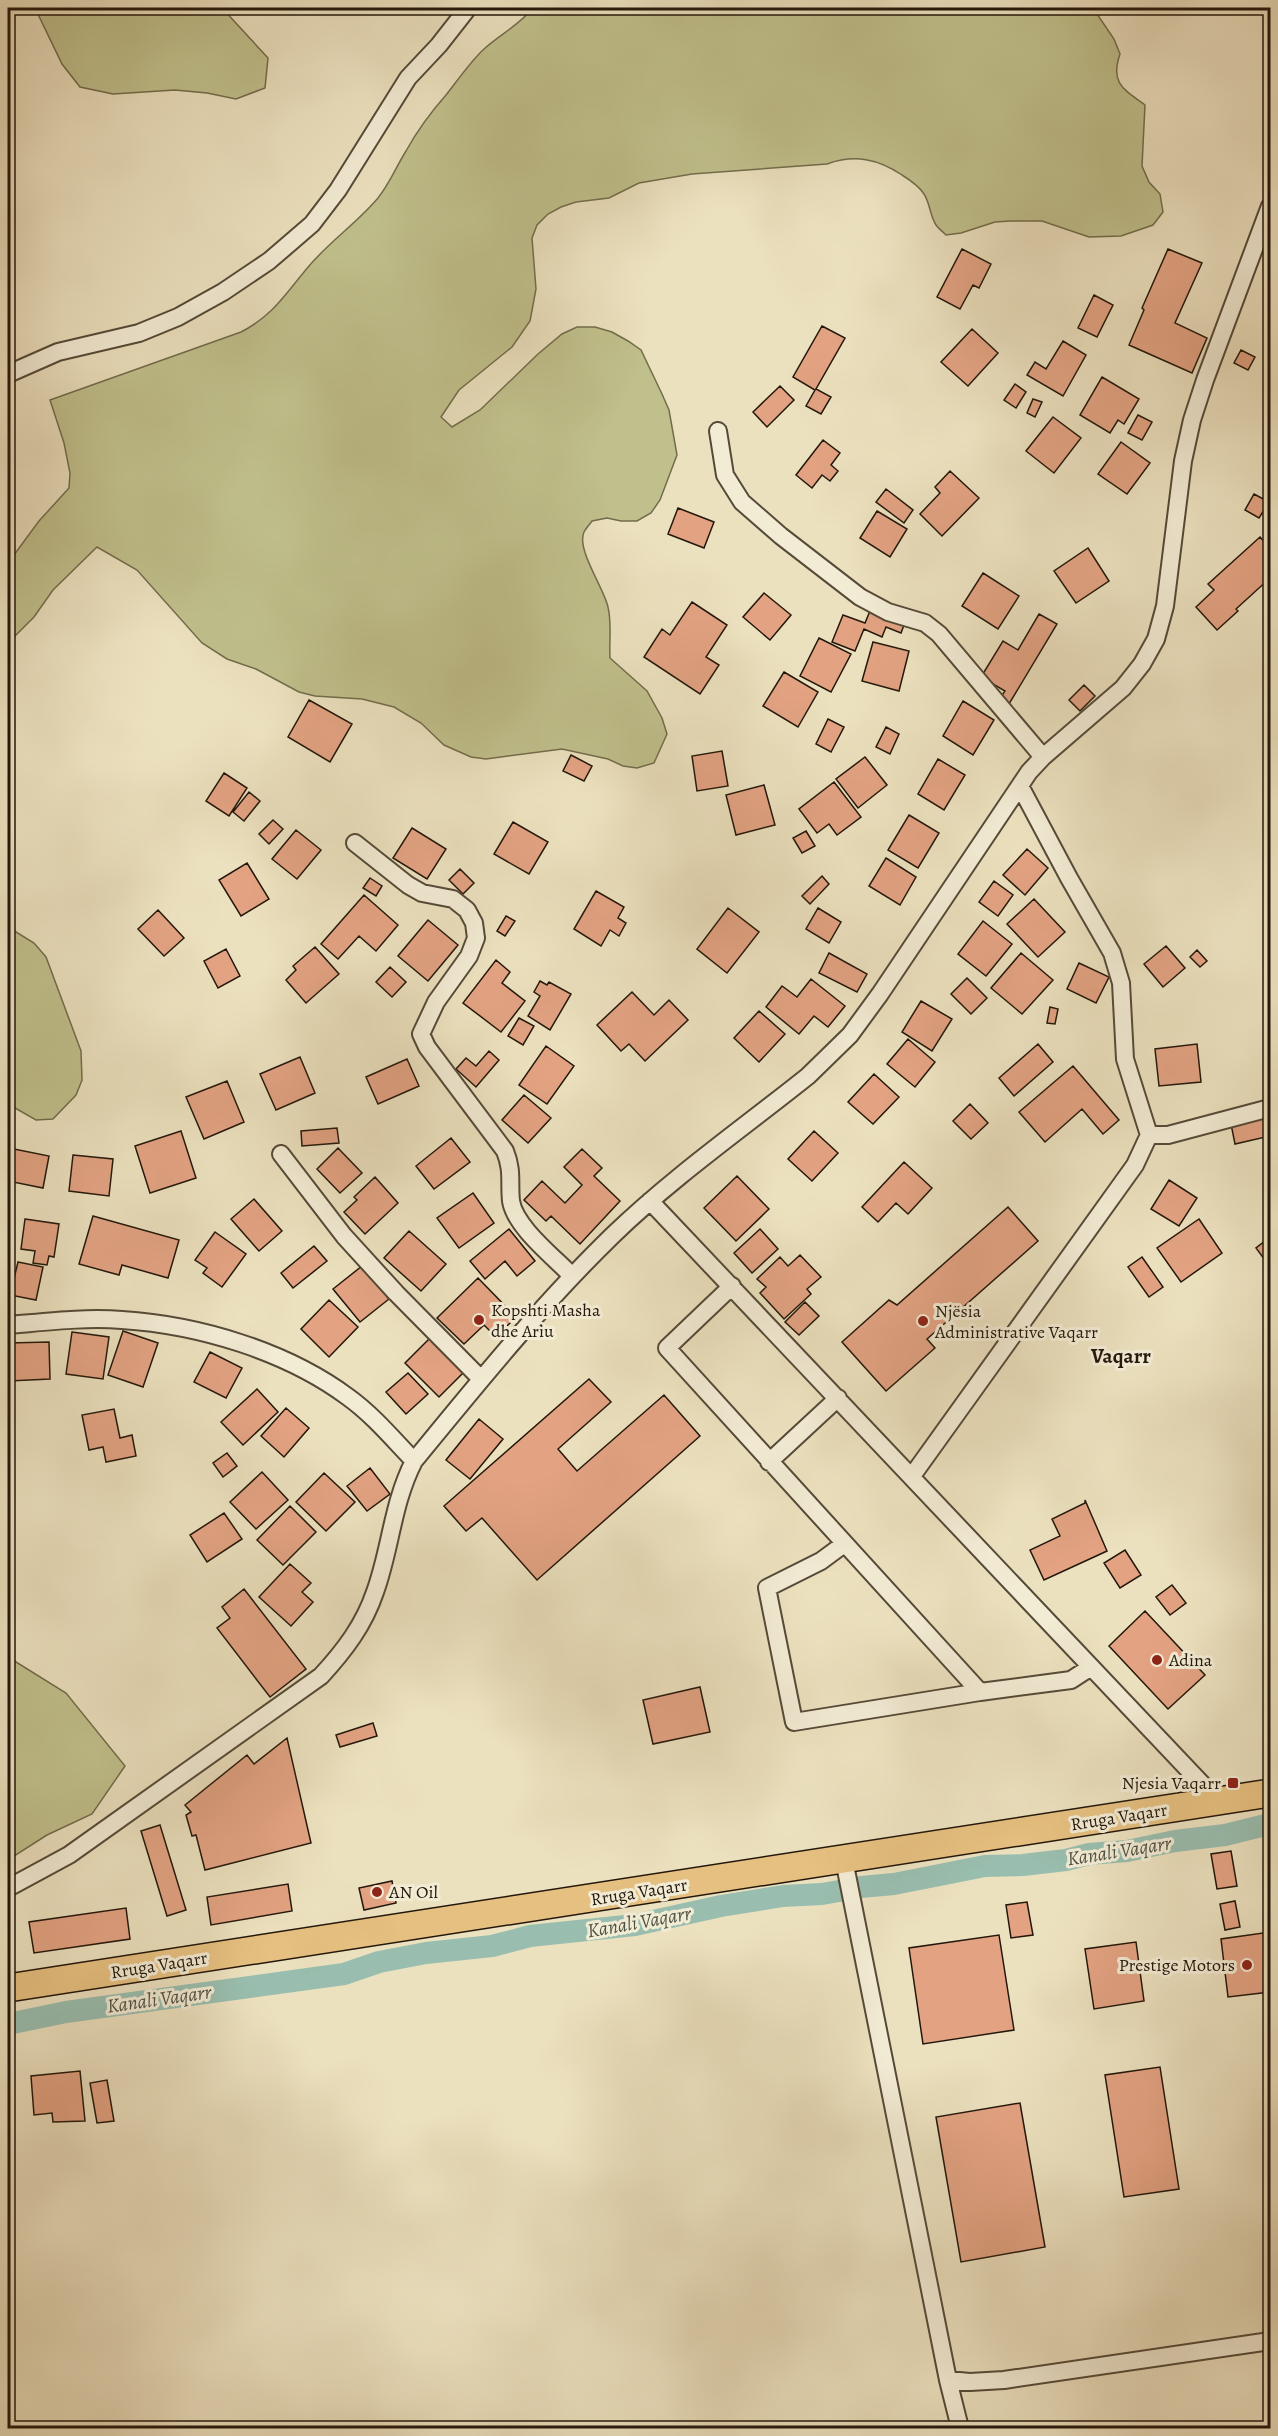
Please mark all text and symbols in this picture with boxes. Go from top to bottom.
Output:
place label: Kopshti Masha dhe Ariu [491,1298,601,1343]
place label: Njësia Administrative Vaqarr [934,1299,1098,1344]
marker: Kopshti Masha dhe Ariu [472,1313,486,1327]
marker: Njësia Administrative Vaqarr [916,1314,930,1328]
district label: Vaqarr [1090,1342,1151,1370]
place label: Adina [1168,1648,1213,1672]
marker: Adina [1150,1653,1164,1667]
place label: Njesia Vaqarr [1122,1771,1221,1795]
marker: Njesia Vaqarr [1226,1776,1240,1790]
street label: Rruga Vaqarr [1069,1797,1169,1836]
water label: Kanali Vaqarr [1065,1829,1174,1873]
street label: Rruga Vaqarr [589,1872,689,1911]
place label: AN Oil [388,1880,439,1904]
marker: AN Oil [370,1885,384,1899]
water label: Kanali Vaqarr [585,1899,694,1944]
street label: Rruga Vaqarr [109,1945,209,1984]
place label: Prestige Motors [1119,1953,1235,1977]
marker: Prestige Motors [1240,1958,1254,1972]
water label: Kanali Vaqarr [105,1978,214,2020]

